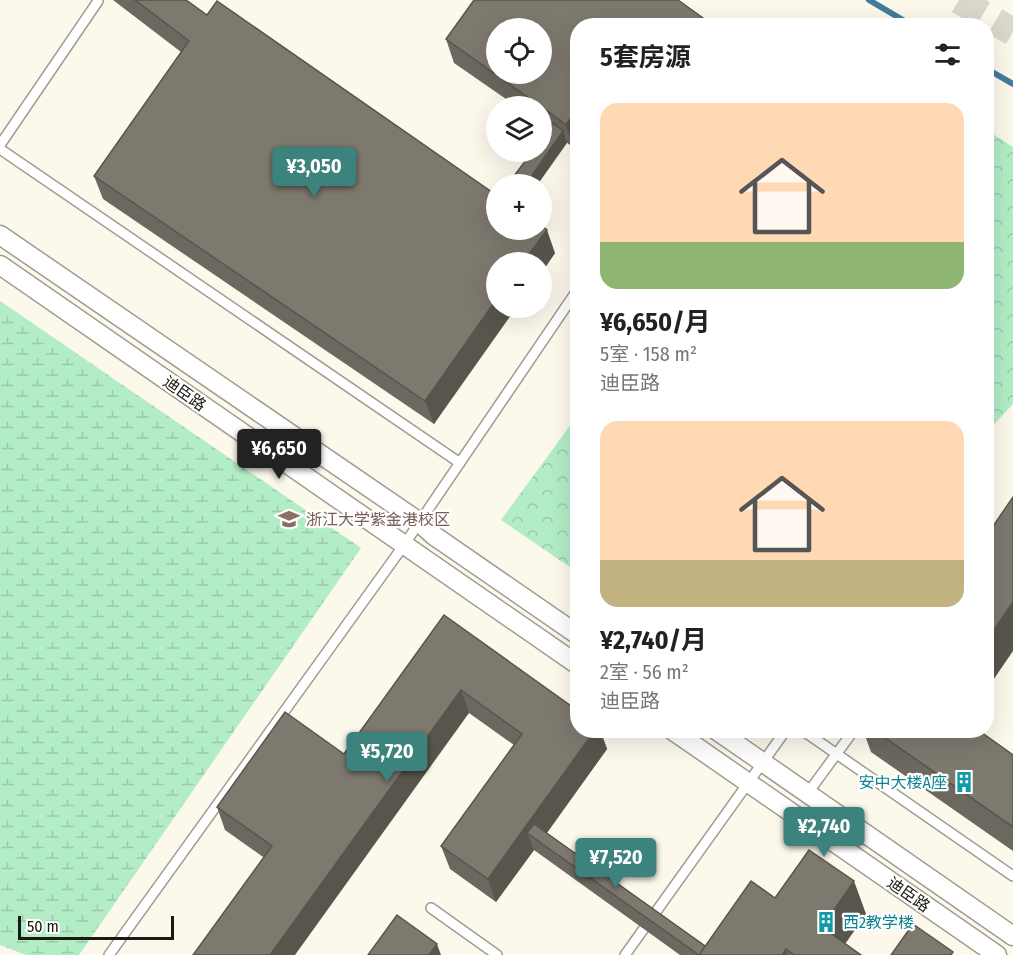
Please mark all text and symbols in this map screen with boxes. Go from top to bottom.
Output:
map controls [486,18,552,318]
button: locate [486,18,552,84]
icon: filters [931,38,964,71]
text: 5套房源 [600,42,691,73]
button: layers [486,96,552,162]
icon: home [728,142,836,250]
pin: ¥3,050 [265,147,363,198]
text: ¥3,050 [286,154,342,178]
button: + [486,174,552,240]
button: − [486,252,552,318]
text: ¥6,650/月 [600,307,710,338]
text: 5室 · 158 m² [600,342,697,366]
text: 迪臣路 [600,371,660,395]
street label: 迪臣路 [160,372,210,415]
pin: ¥6,650 [230,429,328,480]
text: ¥6,650 [251,436,307,460]
icon: home [728,460,836,568]
school or university icon: 浙江大学紫金港校区 [277,507,301,531]
place label: 浙江大学紫金港校区 [306,510,450,529]
text: ¥2,740/月 [600,625,707,656]
text: 2室 · 56 m² [600,660,689,684]
text: 迪臣路 [600,689,660,713]
pin: ¥5,720 [338,732,436,783]
text: ¥5,720 [360,739,414,763]
building icon: 安中大楼A座 [952,770,976,794]
place label: 安中大楼A座 [859,773,947,792]
pin: ¥2,740 [775,807,873,858]
text: ¥2,740 [798,814,850,838]
pin: ¥7,520 [567,838,665,889]
text: ¥7,520 [589,845,643,869]
street label: 迪臣路 [884,873,934,916]
building icon: 西2教学楼 [814,910,838,934]
scale bar [18,913,174,940]
place label: 西2教学楼 [843,913,914,932]
text: 50 m [27,917,59,936]

